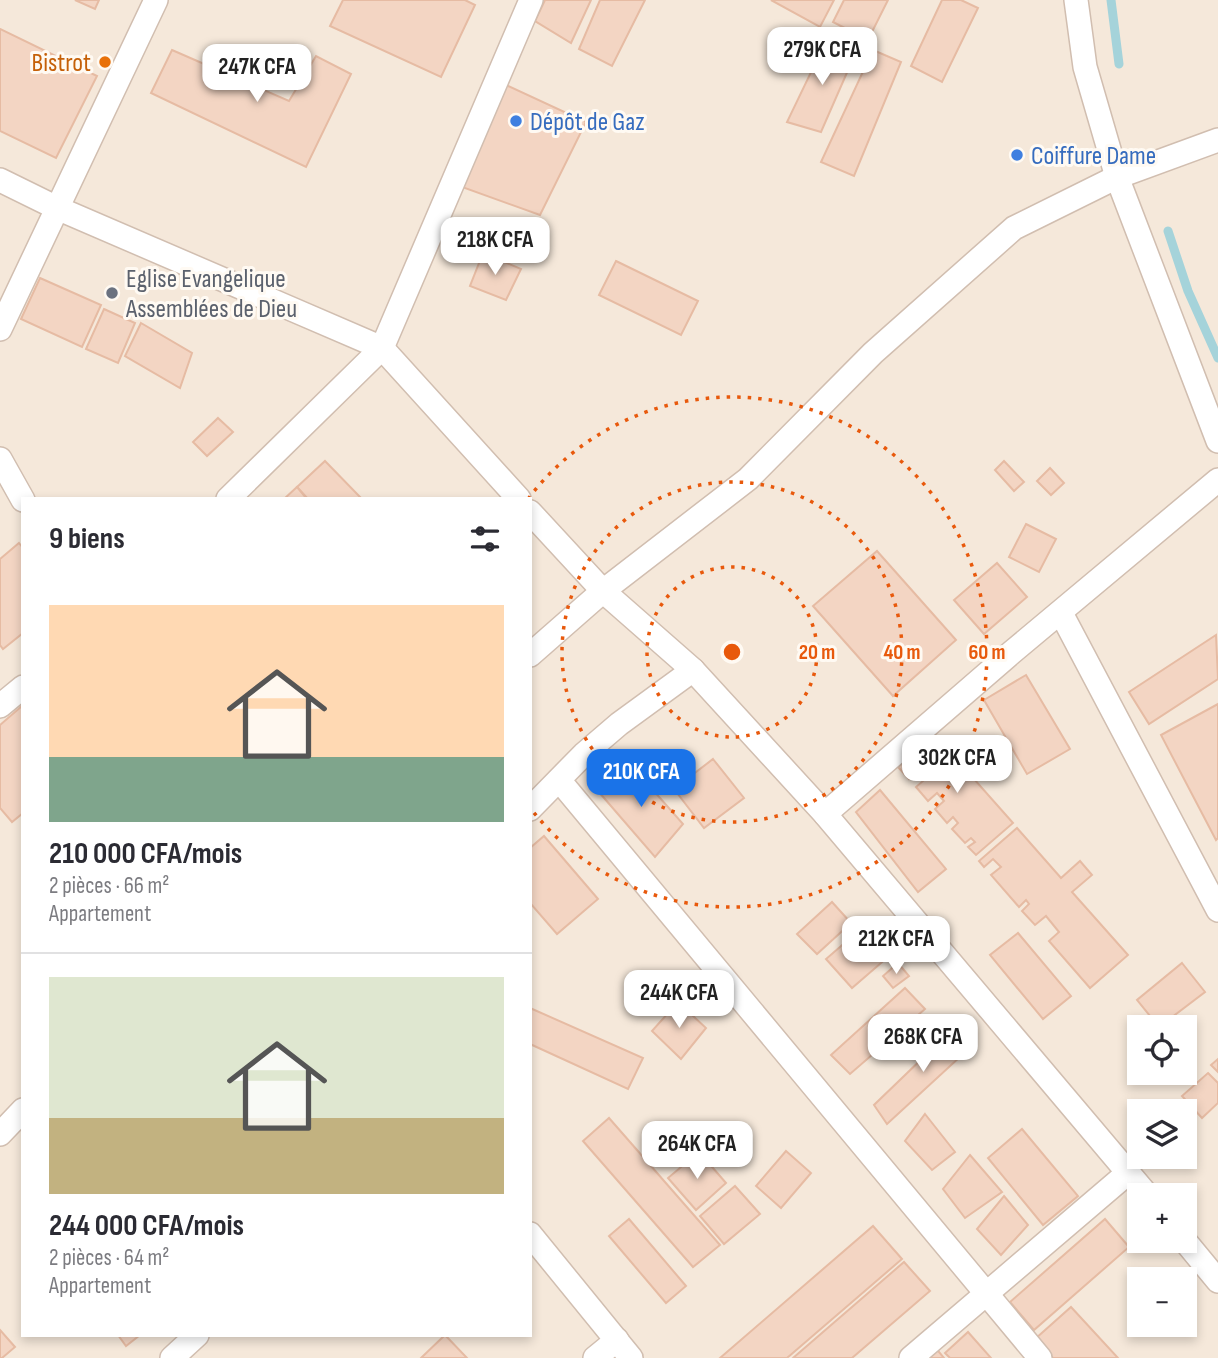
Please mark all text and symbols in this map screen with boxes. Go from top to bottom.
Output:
pin: 279K CFA [750,28,894,87]
text: 279K CFA [783,36,861,64]
pin: 247K CFA [185,44,329,104]
place label: Bistrot [32,48,91,79]
text: 247K CFA [218,53,296,81]
marker: Bistrot [97,54,113,70]
place label: Dépôt de Gaz [530,107,644,138]
marker: Dépôt de Gaz [508,113,524,129]
place label: Coiffure Dame [1031,141,1156,172]
marker: Coiffure Dame [1009,147,1025,163]
pin: 218K CFA [423,218,567,277]
text: 218K CFA [457,226,533,254]
place label: Eglise Evangelique Assemblées de Dieu [125,264,297,325]
marker: Eglise Evangelique Assemblées de Dieu [104,285,120,301]
icon: filters [466,520,504,558]
text: 9 biens [49,521,125,557]
centre of rings [720,640,744,664]
text: 20 m [799,640,835,665]
text: 40 m [884,640,920,665]
text: 60 m [968,640,1006,665]
icon: home [214,651,340,777]
pin: 302K CFA [885,736,1029,795]
text: 302K CFA [918,744,996,772]
pin: 210K CFA [569,750,713,809]
text: 210K CFA [603,758,679,786]
text: 210 000 CFA/mois [49,836,242,872]
text: 2 pièces · 66 m² [49,872,169,900]
text: Appartement [49,900,151,928]
pin: 212K CFA [824,916,968,976]
text: 212K CFA [858,925,934,953]
pin: 244K CFA [607,970,751,1030]
text: 244K CFA [640,979,718,1007]
pin: 268K CFA [851,1014,995,1074]
map controls [1127,1015,1197,1337]
button: locate [1127,1015,1197,1085]
icon: home [214,1023,340,1149]
text: 268K CFA [884,1023,962,1051]
button: layers [1127,1099,1197,1169]
pin: 264K CFA [625,1122,769,1181]
text: 264K CFA [658,1130,736,1158]
button: + [1127,1183,1197,1253]
text: 244 000 CFA/mois [49,1208,244,1244]
text: 2 pièces · 64 m² [49,1244,169,1272]
button: − [1127,1267,1197,1337]
text: Appartement [49,1272,151,1300]

